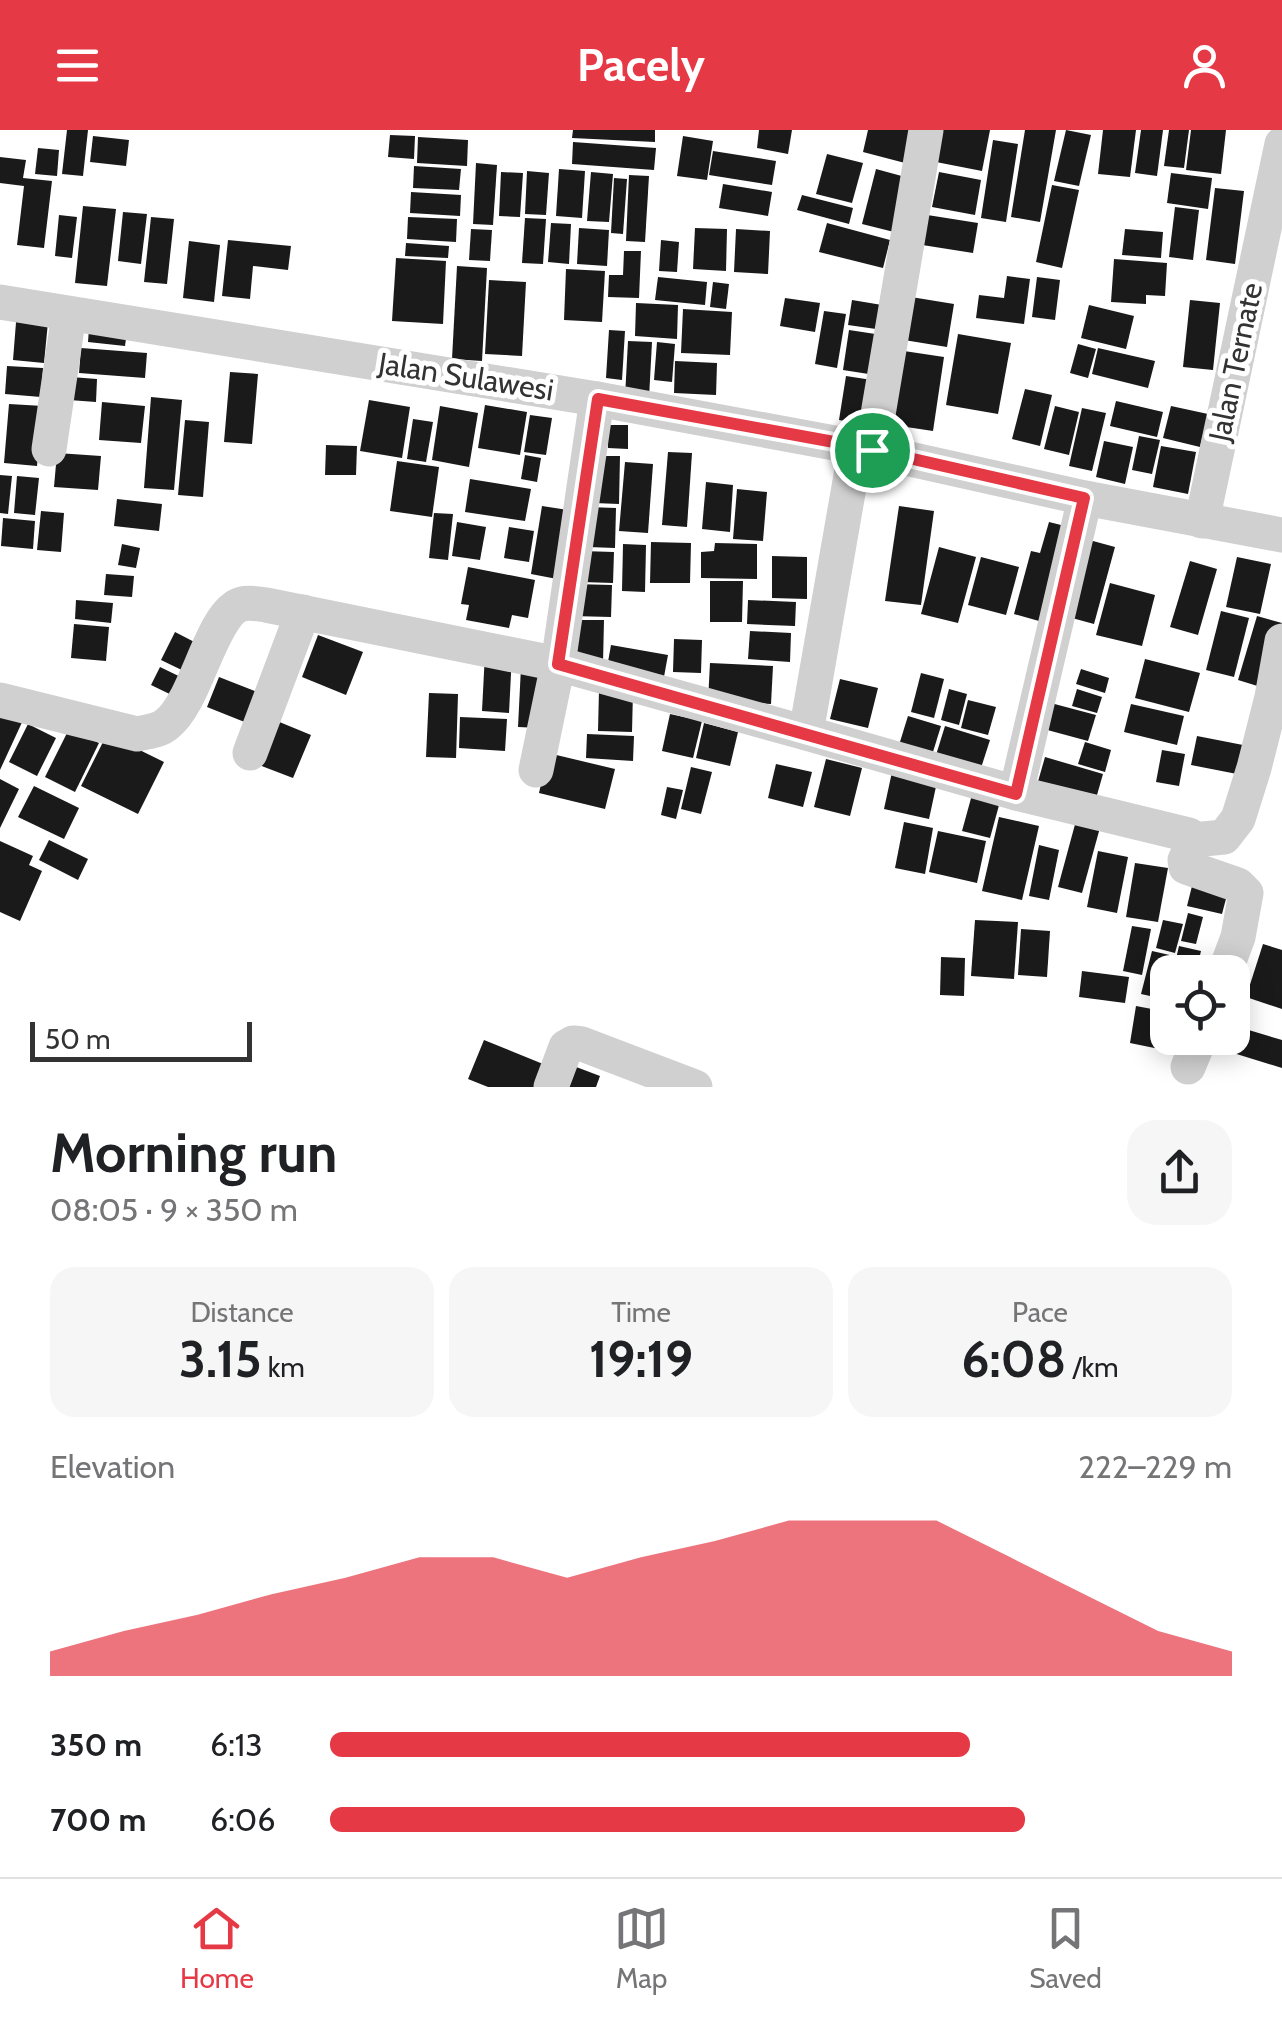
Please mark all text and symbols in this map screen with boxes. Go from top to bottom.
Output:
icon: menu [50,38,105,93]
text: Pacely [577,38,705,92]
icon: person [1177,38,1232,93]
street label: Jalan Ternate [1200,279,1270,446]
street label: Jalan Sulawesi [375,344,556,409]
pin [830,408,915,493]
icon: arrive [845,423,900,478]
map controls [1150,955,1250,1055]
button: locate [1150,955,1250,1055]
scale bar [30,1017,252,1061]
text: 50 m [45,1022,111,1056]
text: Morning run [50,1119,337,1186]
button: share [1127,1120,1232,1225]
text: 08:05 · 9 × 350 m [50,1190,298,1229]
text: Distance [190,1295,294,1329]
text: Time [611,1295,671,1329]
text: Pace [1012,1295,1068,1329]
text: 3.15 [179,1329,262,1390]
text: 19:19 [589,1329,693,1390]
text: 6:08 [961,1329,1066,1390]
text: km [262,1350,305,1384]
text: /km [1066,1350,1119,1384]
text: Elevation [50,1447,175,1486]
text: 222–229 m [1078,1447,1232,1486]
text: 350 m [50,1725,142,1764]
text: 6:13 [210,1725,263,1764]
text: 700 m [50,1800,146,1839]
text: 6:06 [210,1800,275,1839]
tab: Home [180,1901,254,1995]
tab: Map [614,1901,669,1995]
tab: Saved [1029,1901,1102,1995]

